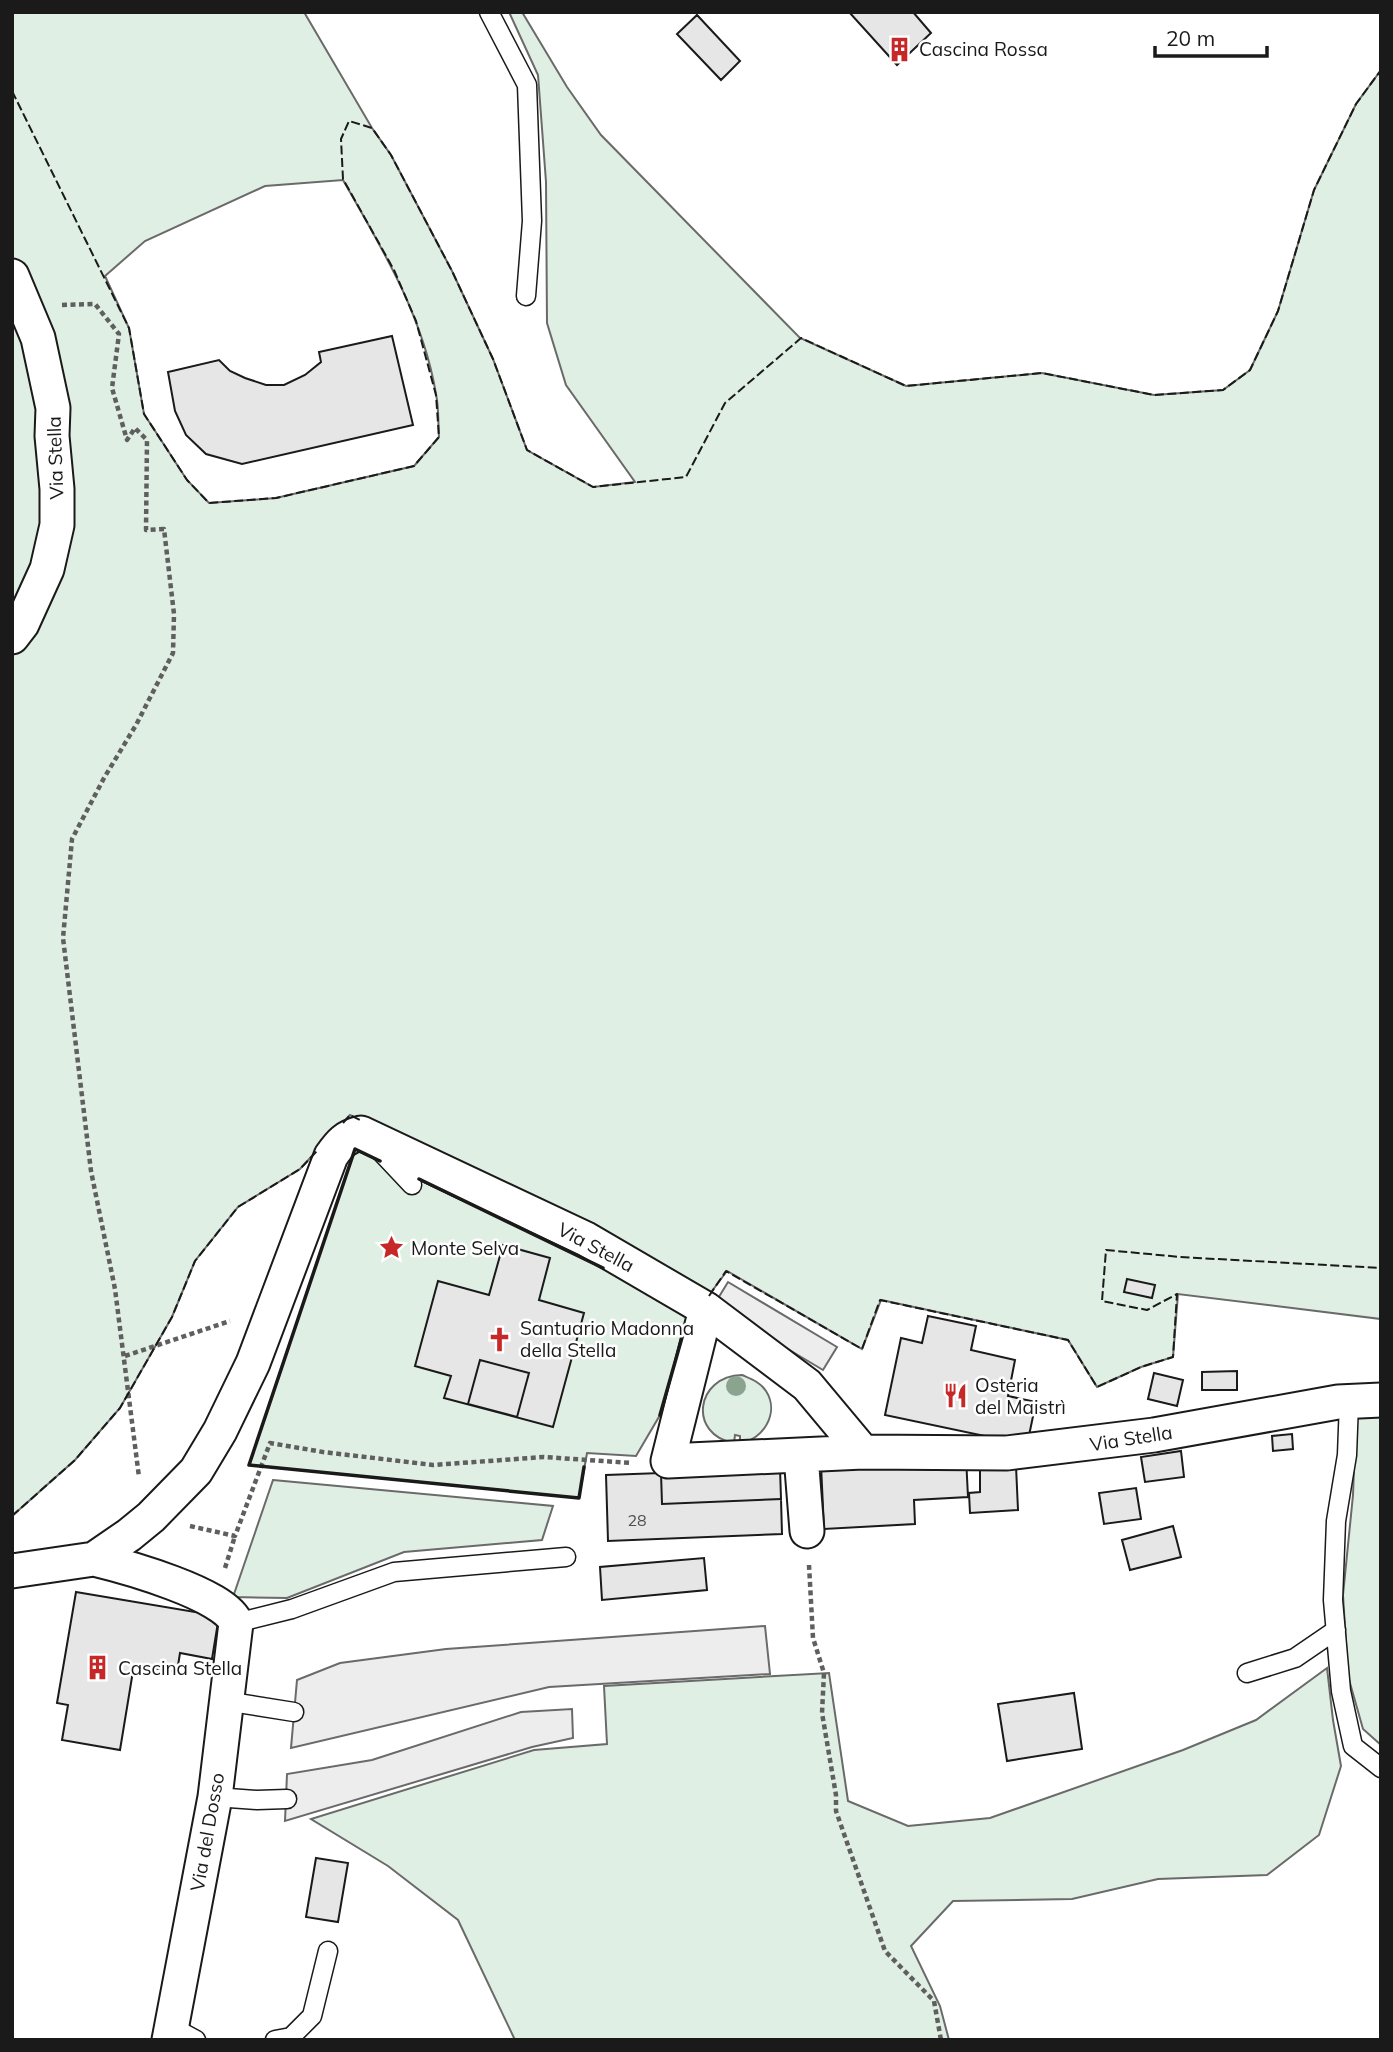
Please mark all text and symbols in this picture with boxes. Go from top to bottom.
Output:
scale bar [1155,14,1267,58]
text: 20 m [1166,25,1215,51]
building icon: Cascina Rossa [885,35,913,63]
place label: Cascina Rossa [919,37,1048,61]
street label: Via Stella [42,416,68,500]
street label: Via Stella [554,1217,638,1277]
place icon: Monte Selva [377,1234,405,1262]
place label: Monte Selva [411,1236,519,1260]
place label: Santuario Madonna della Stella [520,1316,694,1362]
church icon: Santuario Madonna della Stella [486,1325,514,1353]
place label: Osteria del Maistrì [975,1373,1066,1419]
restaurant icon: Osteria del Maistrì [941,1382,969,1410]
street label: Via Stella [1088,1420,1174,1456]
house number: 28 [627,1510,647,1530]
building icon: Cascina Stella [84,1654,112,1682]
place label: Cascina Stella [118,1656,242,1680]
street label: Via del Dosso [185,1771,229,1893]

